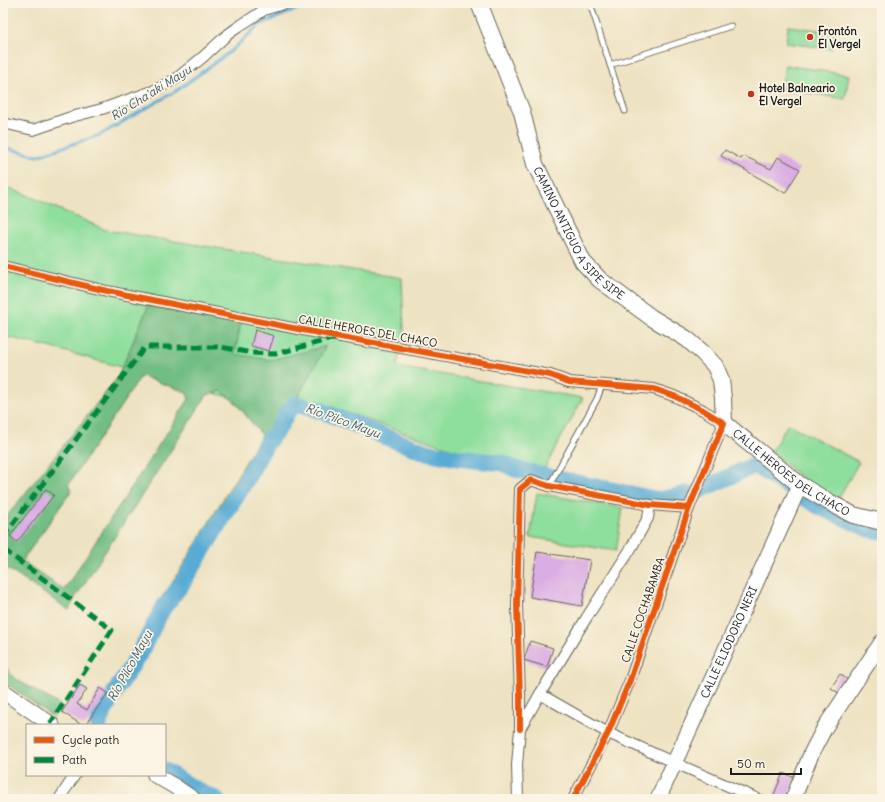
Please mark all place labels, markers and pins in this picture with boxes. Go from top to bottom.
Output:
place label: Frontón El Vergel [818,24,861,52]
marker: Frontón El Vergel [805,32,815,42]
place label: Hotel Balneario El Vergel [759,81,835,109]
marker: Hotel Balneario El Vergel [746,89,756,99]

